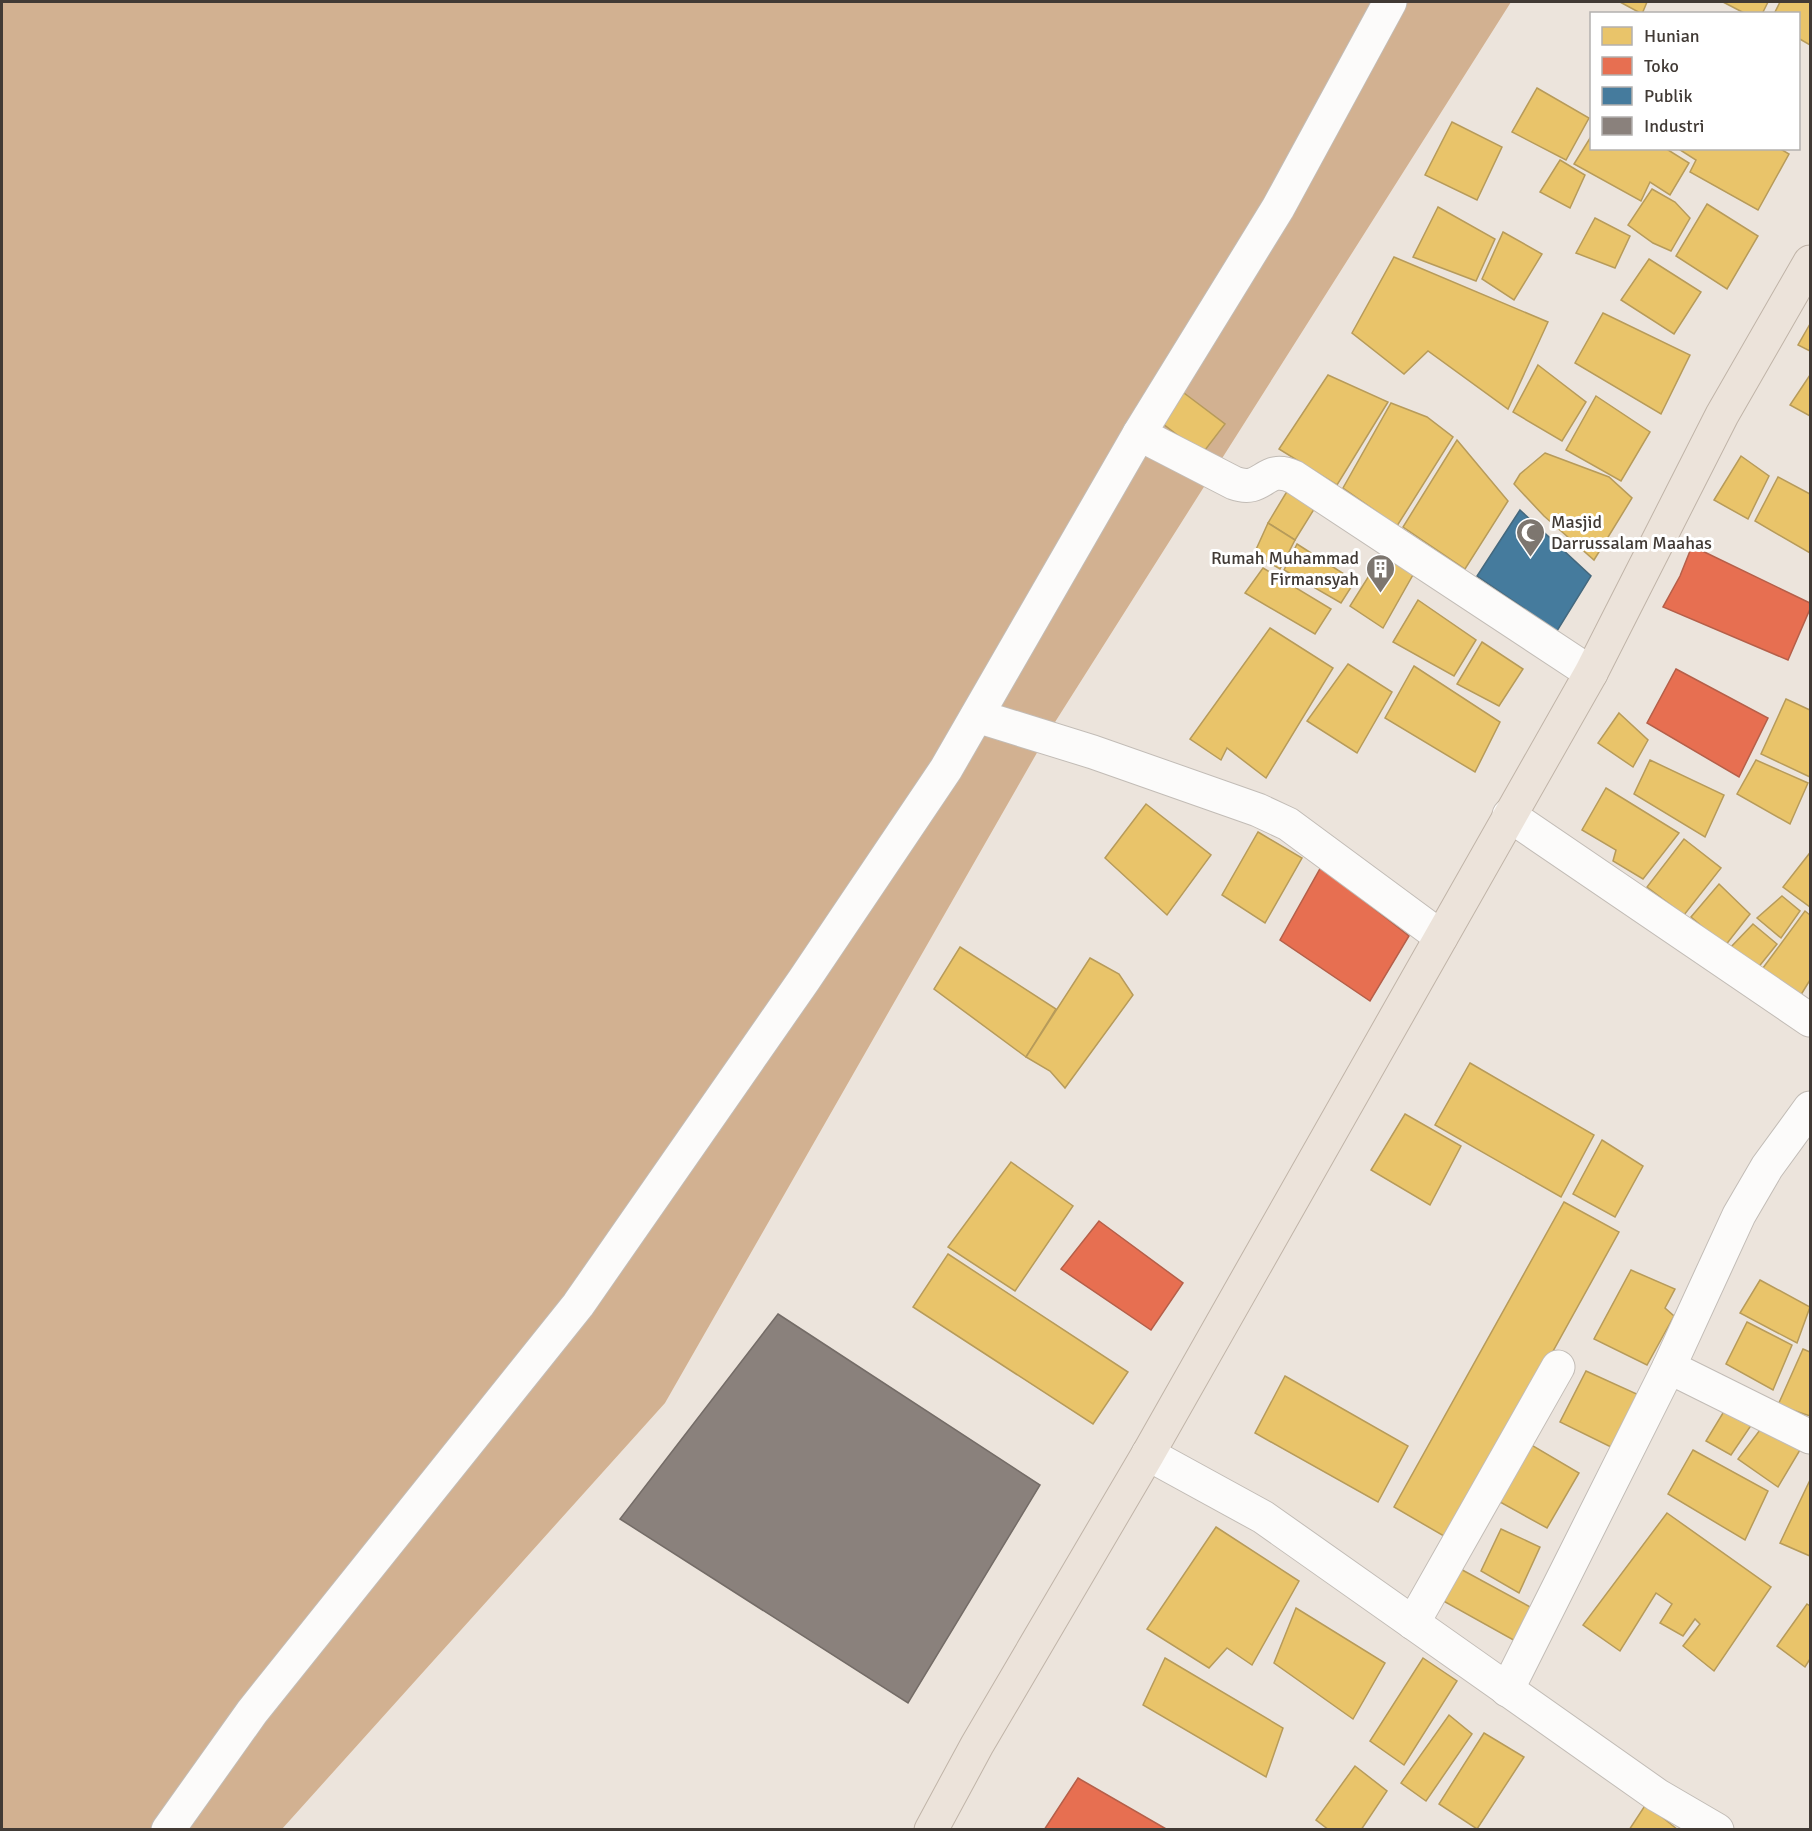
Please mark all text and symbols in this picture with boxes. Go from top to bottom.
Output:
legend [1590,12,1800,150]
text: Hunian [1644,25,1700,47]
text: Toko [1644,55,1679,77]
text: Publik [1644,85,1692,107]
text: Industri [1644,115,1704,137]
place label: Masjid Darrussalam Maahas [1551,511,1712,554]
mosque icon: Masjid Darrussalam Maahas [1514,516,1546,558]
place label: Rumah Muhammad Firmansyah [1211,547,1359,590]
building icon: Rumah Muhammad Firmansyah [1364,552,1396,594]

